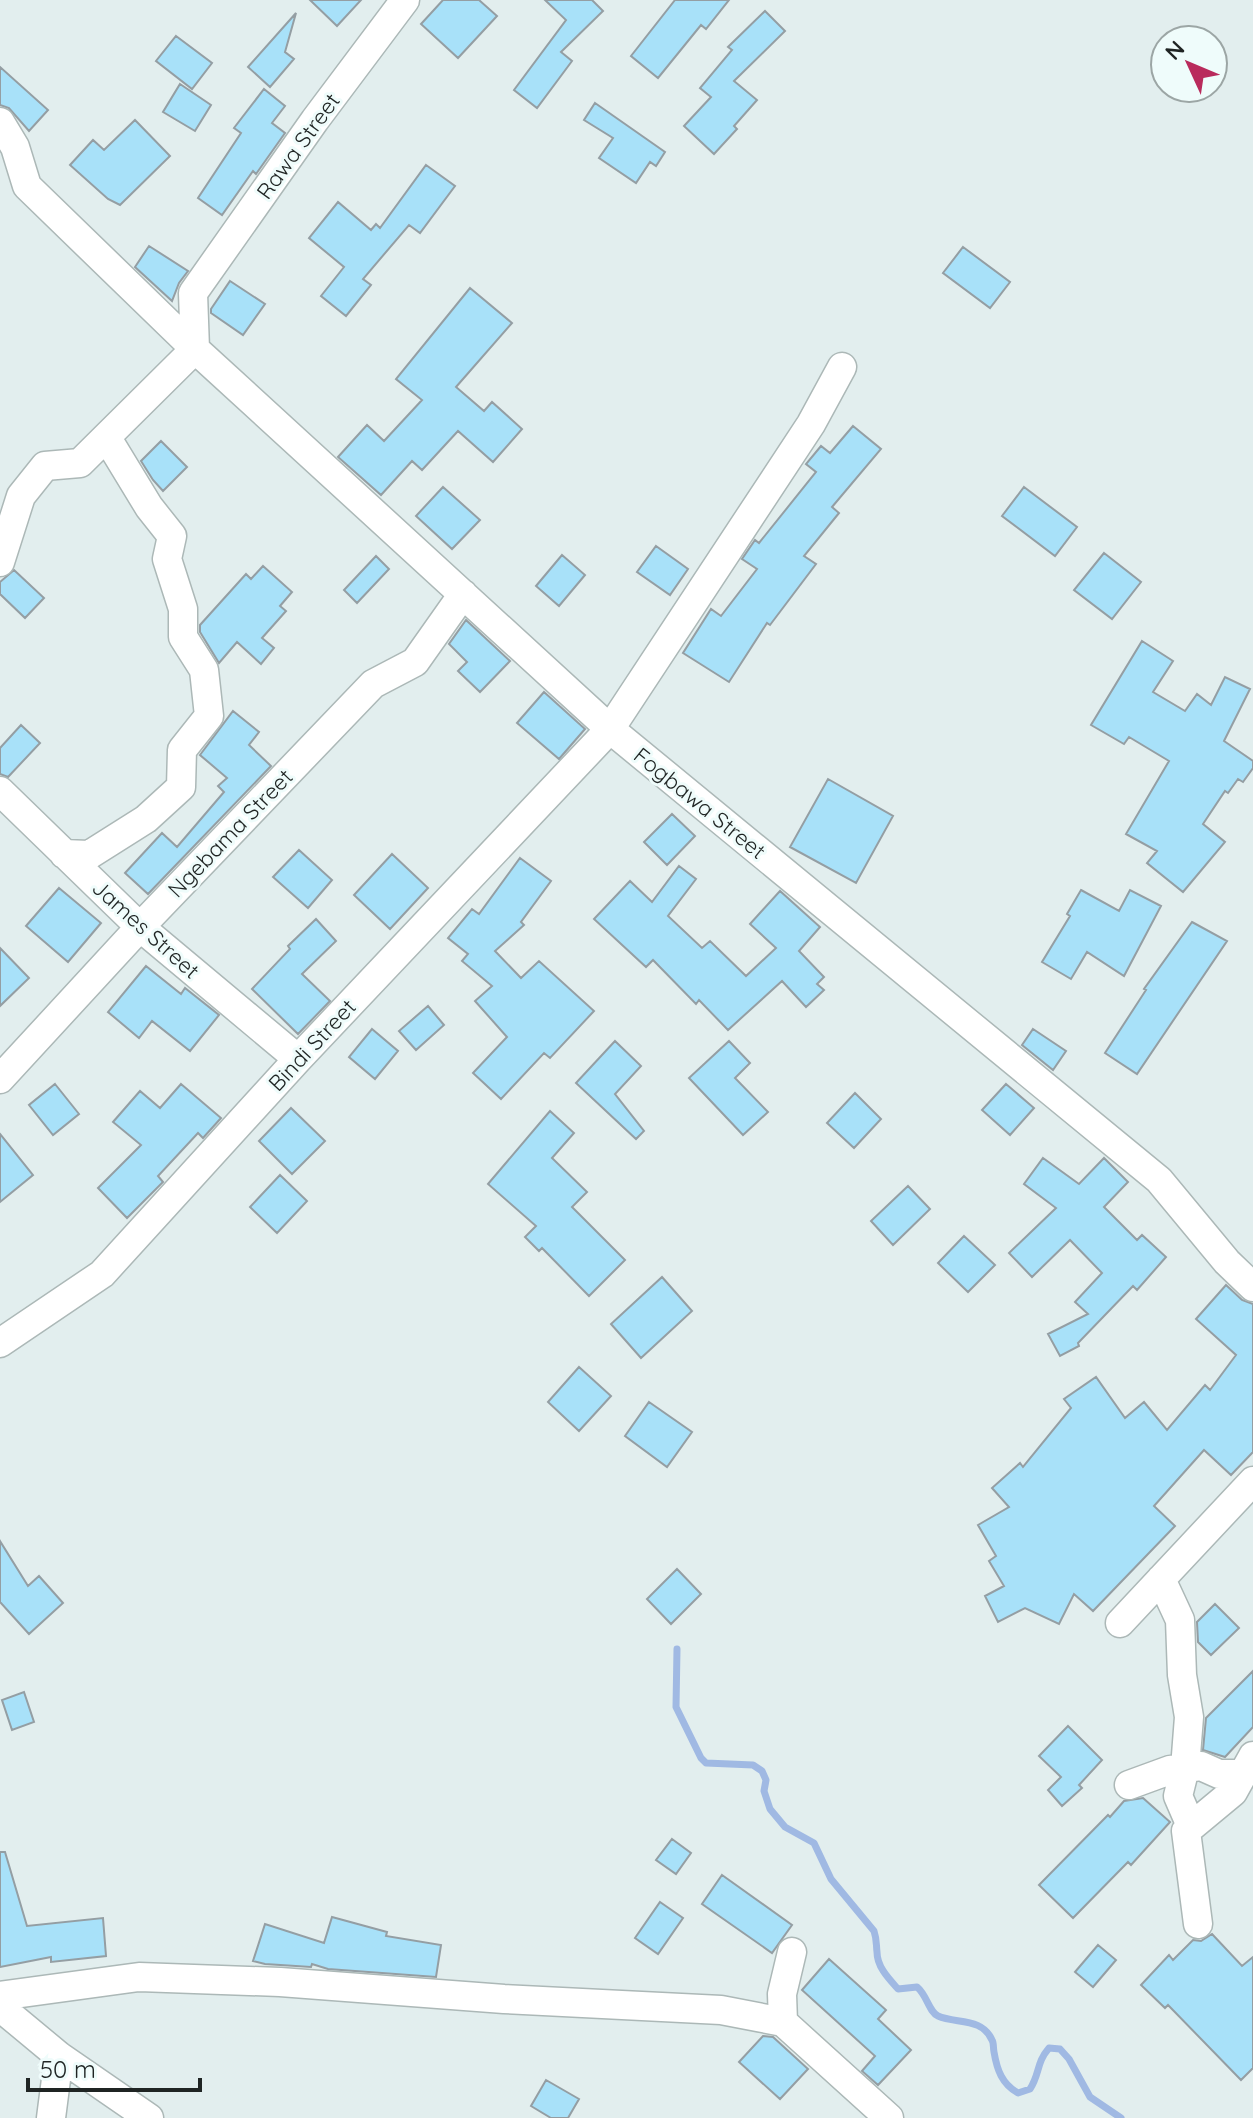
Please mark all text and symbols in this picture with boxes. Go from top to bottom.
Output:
north arrow [1149,24,1229,104]
text: N [1159,35,1190,66]
street label: Rawa Street [250,88,346,204]
street label: Fogbawa Street [628,741,772,865]
street label: Ngebama Street [162,763,298,903]
street label: James Street [87,873,205,985]
street label: Bindi Street [262,993,362,1097]
scale bar [28,2042,200,2092]
text: 50 m [40,2054,96,2084]

